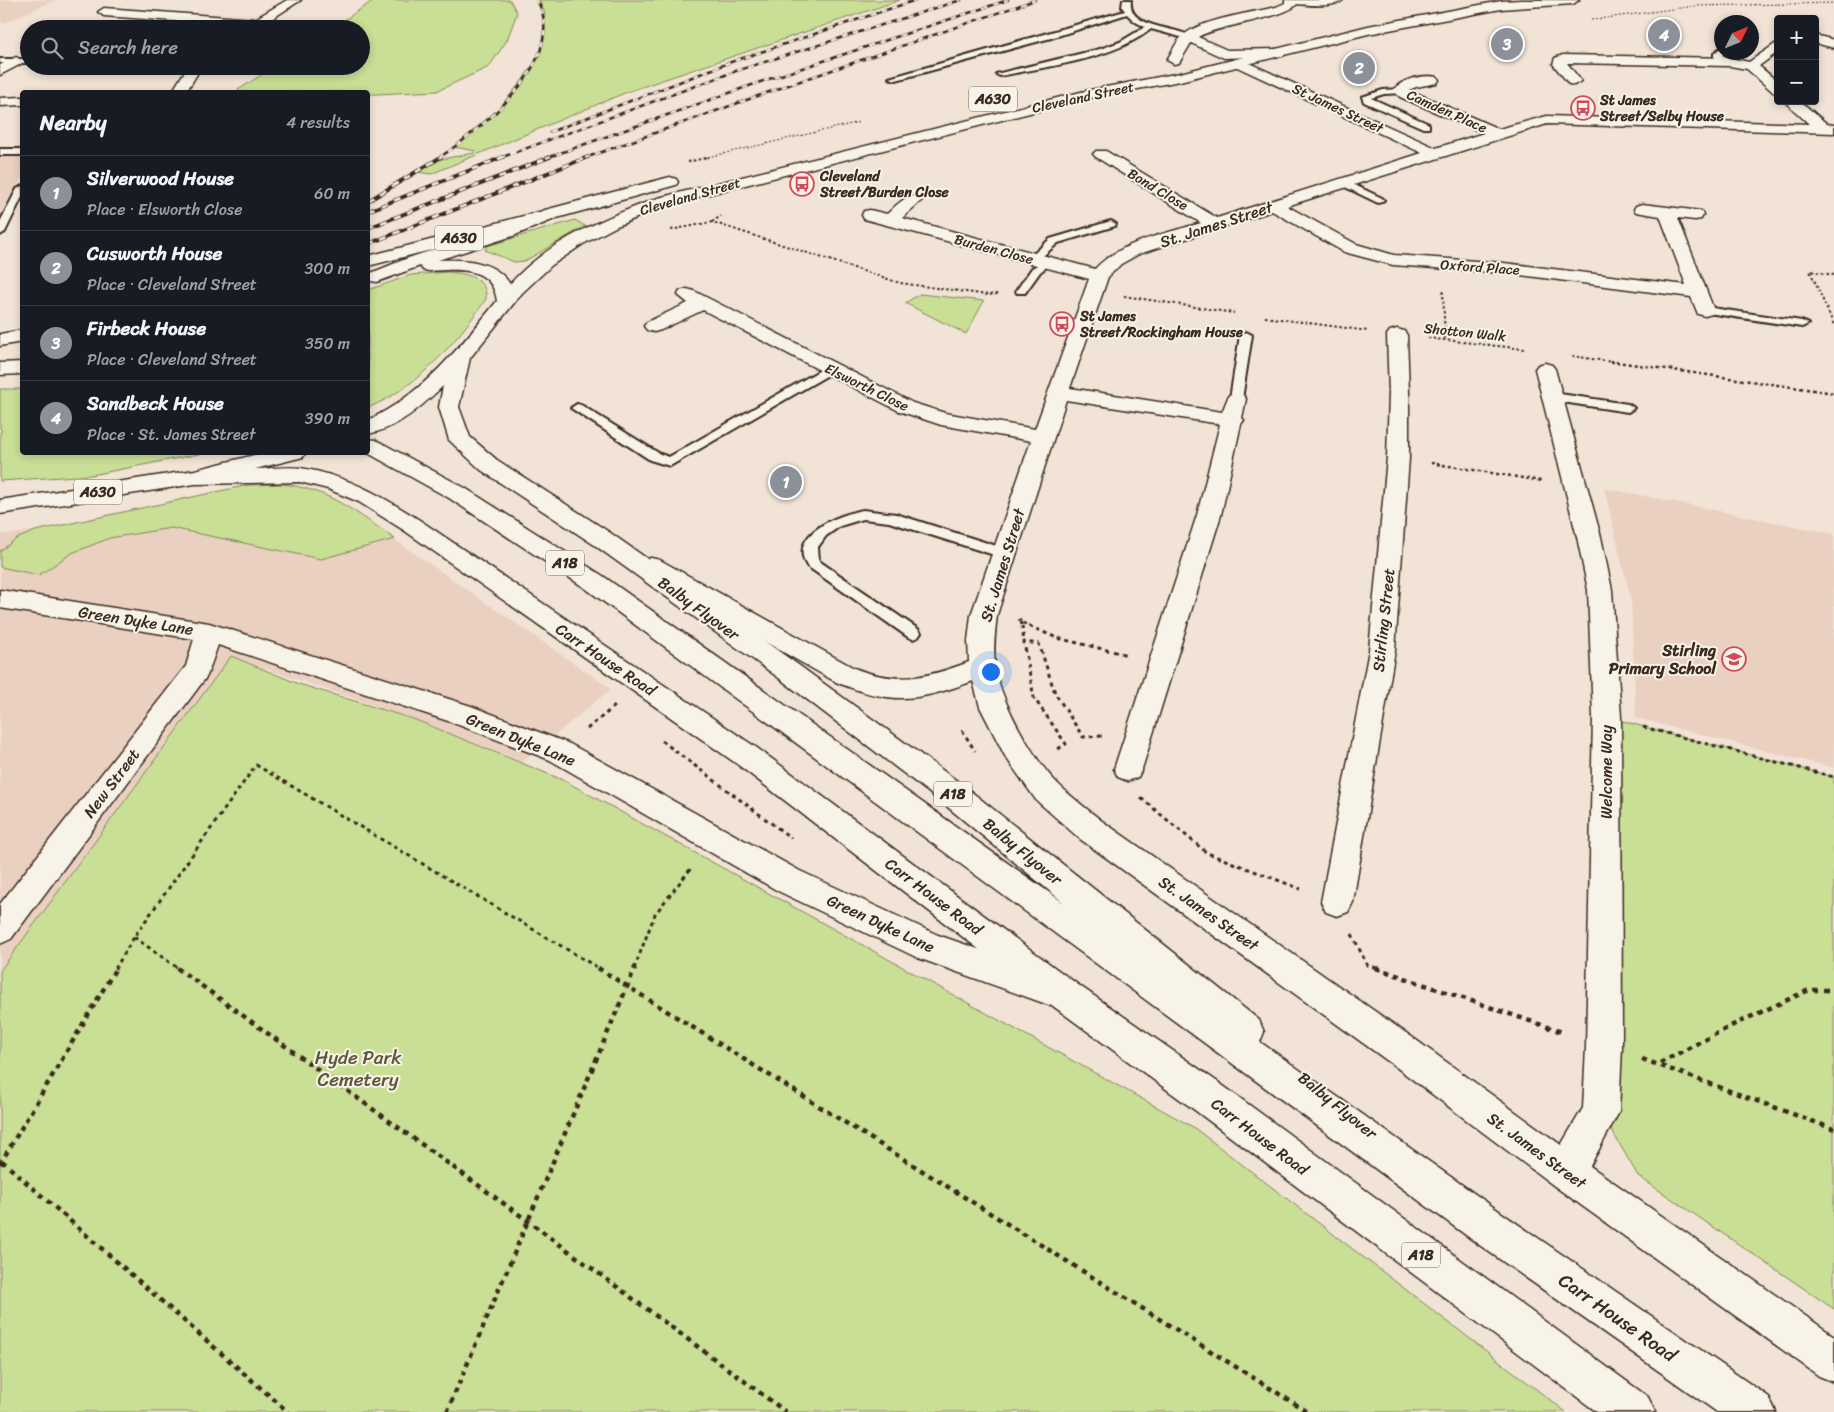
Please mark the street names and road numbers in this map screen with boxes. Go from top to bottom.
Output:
street label: Cleveland Street [1030,74,1137,121]
street label: St James Street [1288,76,1389,141]
street label: Camden Place [1402,83,1491,140]
road number: A630 [969,86,1017,112]
street label: Bond Close [1122,161,1193,218]
street label: Cleveland Street [637,170,744,223]
street label: St. James Street [1156,192,1277,256]
road number: A630 [435,226,483,250]
street label: Burden Close [951,227,1036,272]
street label: Oxford Place [1439,252,1521,283]
street label: Shotton Walk [1423,316,1508,349]
street label: Elsworth Close [820,356,913,419]
road number: A630 [74,480,122,504]
street label: St. James Street [971,504,1034,625]
road number: A18 [546,550,584,576]
street label: Stirling Street [1364,567,1403,673]
street label: Balby Flyover [652,569,747,649]
street label: Green Dyke Lane [76,597,196,644]
street label: Carr House Road [549,615,663,705]
street label: Green Dyke Lane [462,704,580,775]
street label: Welcome Way [1592,724,1621,819]
street label: New Street [75,742,147,824]
road number: A18 [934,782,972,806]
street label: Balby Flyover [976,810,1070,894]
street label: Carr House Road [878,850,990,944]
street label: St. James Street [1152,868,1266,959]
street label: Green Dyke Lane [822,886,940,961]
street label: Balby Flyover [1291,1064,1385,1148]
street label: Carr House Road [1204,1090,1316,1184]
street label: St. James Street [1481,1104,1593,1197]
road number: A18 [1402,1242,1440,1268]
street label: Carr House Road [1552,1264,1685,1372]

